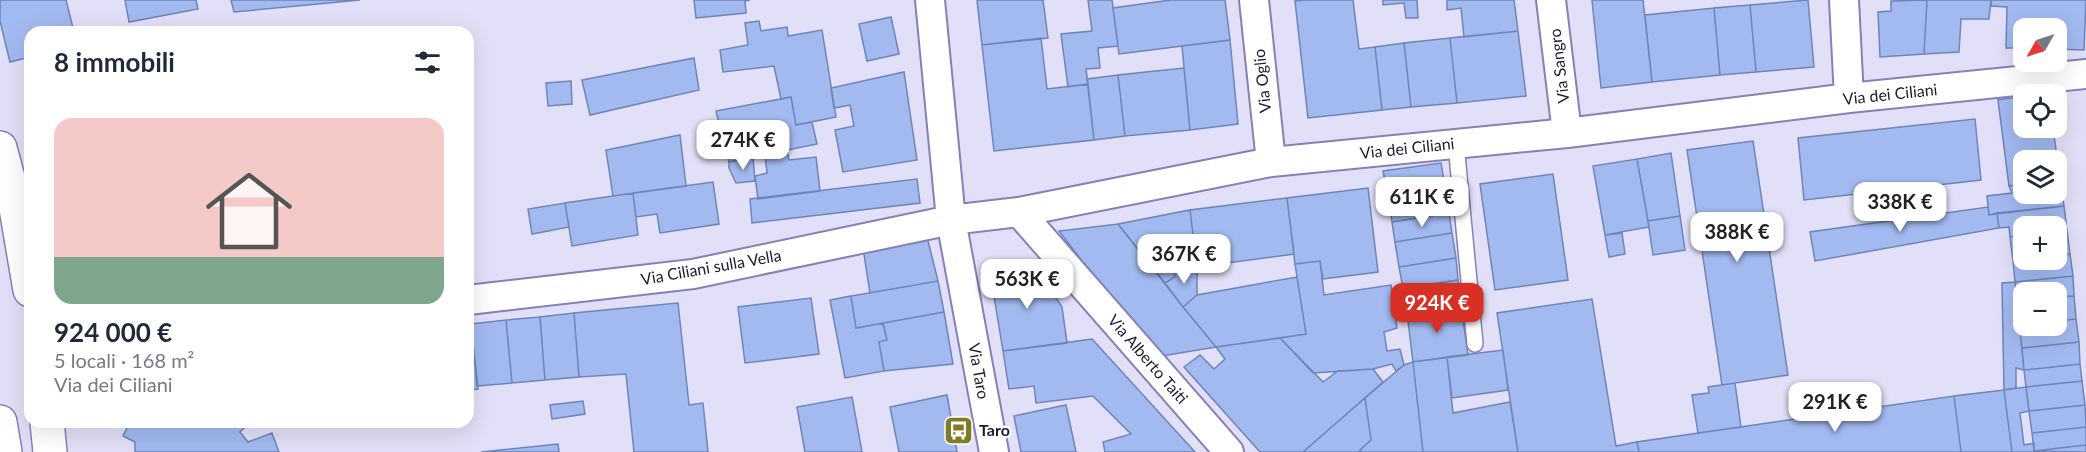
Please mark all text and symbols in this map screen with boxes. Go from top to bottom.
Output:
north arrow [2013,18,2067,72]
map controls [2013,18,2067,336]
street label: Via Sangro [1545,28,1573,104]
text: 8 immobili [54,46,175,78]
icon: filters [411,46,444,79]
street label: Via Oglio [1249,48,1274,114]
street label: Via dei Ciliani [1842,79,1938,108]
button: locate [2013,84,2067,138]
pin: 274K € [694,120,792,171]
text: 274K € [711,127,775,151]
street label: Via dei Ciliani [1359,133,1455,162]
button: layers [2013,150,2067,204]
icon: home [195,157,303,265]
pin: 611K € [1373,177,1471,228]
pin: 338K € [1851,182,1949,233]
text: 611K € [1390,184,1454,208]
text: 338K € [1868,189,1932,213]
pin: 388K € [1688,212,1786,263]
button: + [2013,216,2067,270]
text: 388K € [1705,219,1769,243]
pin: 367K € [1135,234,1233,285]
text: 367K € [1152,241,1216,265]
street label: Via Ciliani sulla Vella [639,245,783,288]
pin: 563K € [978,259,1076,310]
text: 563K € [995,266,1059,290]
button: − [2013,282,2067,336]
pin: 924K € [1388,283,1486,334]
text: 924K € [1405,290,1469,314]
street label: Via Alberto Taiti [1105,310,1192,407]
text: 924 000 € [54,316,172,348]
street label: Via Taro [965,341,994,400]
text: 5 locali · 168 m² [54,348,194,372]
text: Via dei Ciliani [54,372,173,396]
pin: 291K € [1786,382,1884,433]
text: 291K € [1803,389,1867,413]
bus stop icon: Taro [942,414,974,446]
place label: Taro [979,420,1010,439]

